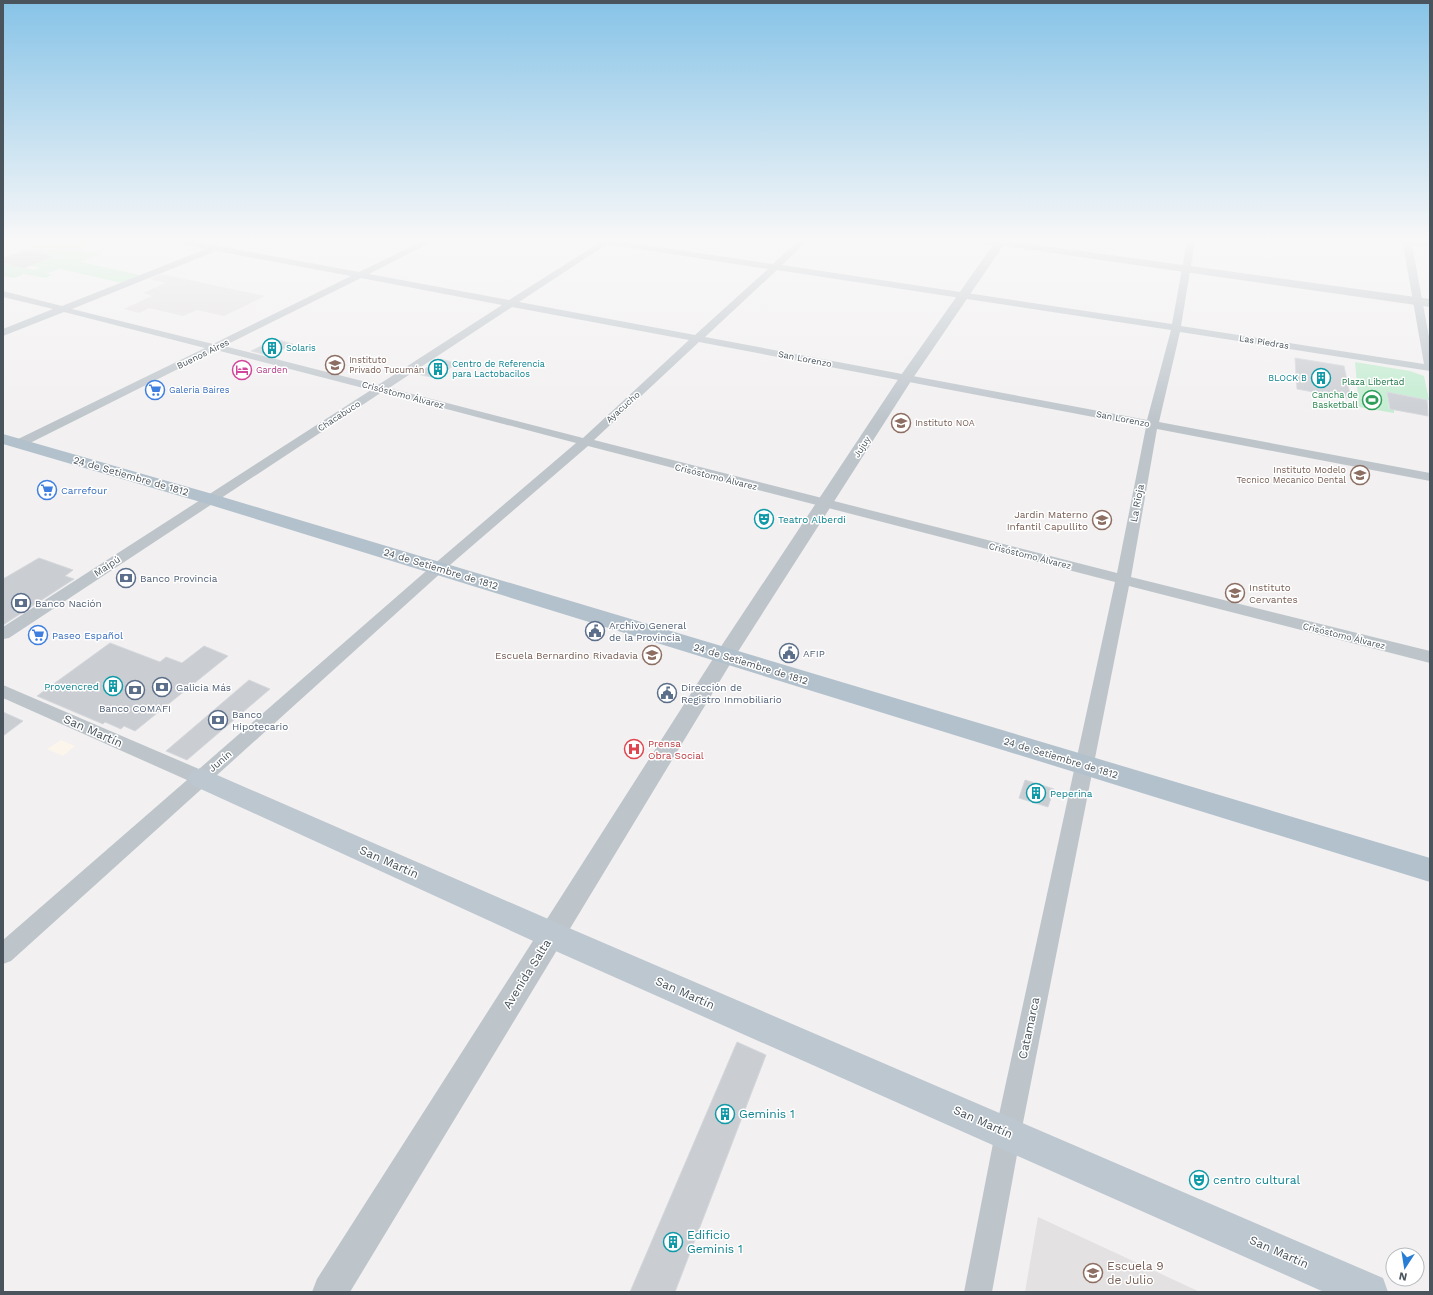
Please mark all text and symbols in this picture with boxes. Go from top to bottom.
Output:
street label: Las Piedras [1238,333,1290,351]
street label: Buenos Aires [175,337,231,371]
building icon: Solaris [261,337,283,359]
place label: Solaris [286,343,316,353]
street label: San Lorenzo [777,349,833,369]
school or university icon: Instituto Privado Tucumán [324,354,346,376]
place label: Instituto Privado Tucumán [349,355,424,375]
building icon: Centro de Referencia para Lactobacilos [427,358,449,380]
hotel icon: Garden [231,359,253,381]
place label: Centro de Referencia para Lactobacilos [452,359,545,379]
place label: Garden [256,365,288,375]
building icon: BLOCK B [1310,367,1332,389]
place label: BLOCK B [1268,373,1307,383]
park label: Plaza Libertad [1342,377,1404,387]
street label: Crisóstomo Álvarez [361,378,446,411]
supermarket icon: Galeria Baires [144,379,166,401]
place label: Galeria Baires [169,385,230,395]
street label: Ayacucho [604,389,642,425]
sports icon: Cancha de Basketball [1361,389,1383,411]
place label: Cancha de Basketball [1312,390,1358,410]
street label: Chacabuco [316,399,362,433]
street label: San Lorenzo [1095,409,1151,429]
school or university icon: Instituto NOA [890,412,912,434]
place label: Instituto NOA [915,418,975,428]
street label: Jujuy [851,434,873,459]
street label: 24 de Setiembre de 1812 [72,454,190,498]
street label: Crisóstomo Álvarez [674,461,759,492]
school or university icon: Instituto Modelo Tecnico Mecanico Dental [1349,464,1371,486]
place label: Instituto Modelo Tecnico Mecanico Dental [1237,465,1346,485]
supermarket icon: Carrefour [36,479,58,501]
street label: La Rioja [1128,483,1146,523]
place label: Carrefour [61,485,107,496]
theatre icon: Teatro Alberdi [753,508,775,530]
place label: Jardin Materno Infantil Capullito [1007,509,1088,532]
school or university icon: Jardin Materno Infantil Capullito [1091,509,1113,531]
place label: Teatro Alberdi [778,514,846,525]
street label: Crisóstomo Álvarez [988,540,1073,571]
street label: 24 de Setiembre de 1812 [382,546,500,592]
street label: Maipú [92,553,122,579]
bank icon: Banco Provincia [115,567,137,589]
place label: Banco Provincia [140,573,218,584]
school or university icon: Instituto Cervantes [1224,582,1246,604]
place label: Instituto Cervantes [1249,582,1298,605]
bank icon: Banco Nación [10,592,32,614]
place label: Banco Nación [35,598,102,609]
public building icon: Archivo General de la Provincia [584,620,606,642]
place label: Archivo General de la Provincia [609,620,686,643]
street label: Crisóstomo Álvarez [1302,620,1387,651]
supermarket icon: Paseo Español [27,624,49,646]
place label: Paseo Español [52,630,123,641]
street label: 24 de Setiembre de 1812 [692,641,810,687]
public building icon: AFIP [778,642,800,664]
school or university icon: Escuela Bernardino Rivadavia [641,644,663,666]
place label: AFIP [803,648,825,659]
place label: Escuela Bernardino Rivadavia [495,650,638,661]
building icon: Provencred [102,675,124,697]
bank icon: Galicia Más [151,676,173,698]
bank icon: Banco COMAFI [124,679,146,701]
place label: Provencred [44,681,99,692]
place label: Galicia Más [176,682,231,693]
public building icon: Dirección de Registro Inmobiliario [656,682,678,704]
place label: Dirección de Registro Inmobiliario [681,682,782,705]
place label: Banco COMAFI [99,703,171,714]
bank icon: Banco Hipotecario [207,709,229,731]
place label: Banco Hipotecario [232,709,288,732]
street label: San Martín [61,712,125,750]
street label: 24 de Setiembre de 1812 [1002,735,1120,781]
hospital icon: Prensa Obra Social [623,738,645,760]
place label: Prensa Obra Social [648,738,704,761]
street label: Junín [206,748,234,774]
building icon: Peperina [1025,782,1047,804]
place label: Peperina [1050,788,1093,799]
street label: San Martín [357,843,421,881]
street label: Avenida Salta [500,937,554,1011]
street label: San Martín [653,974,717,1012]
street label: Catamarca [1016,996,1042,1060]
building icon: Geminis 1 [714,1103,736,1125]
street label: San Martín [951,1103,1015,1141]
place label: Geminis 1 [739,1107,795,1121]
theatre icon: centro cultural [1188,1169,1210,1191]
place label: centro cultural [1213,1173,1301,1187]
place label: Edificio Geminis 1 [687,1228,743,1256]
building icon: Edificio Geminis 1 [662,1231,684,1253]
street label: San Martín [1247,1233,1311,1271]
north arrow [1385,1247,1425,1287]
place label: Escuela 9 de Julio [1107,1259,1164,1287]
school or university icon: Escuela 9 de Julio [1082,1262,1104,1284]
text: N [1398,1269,1408,1283]

